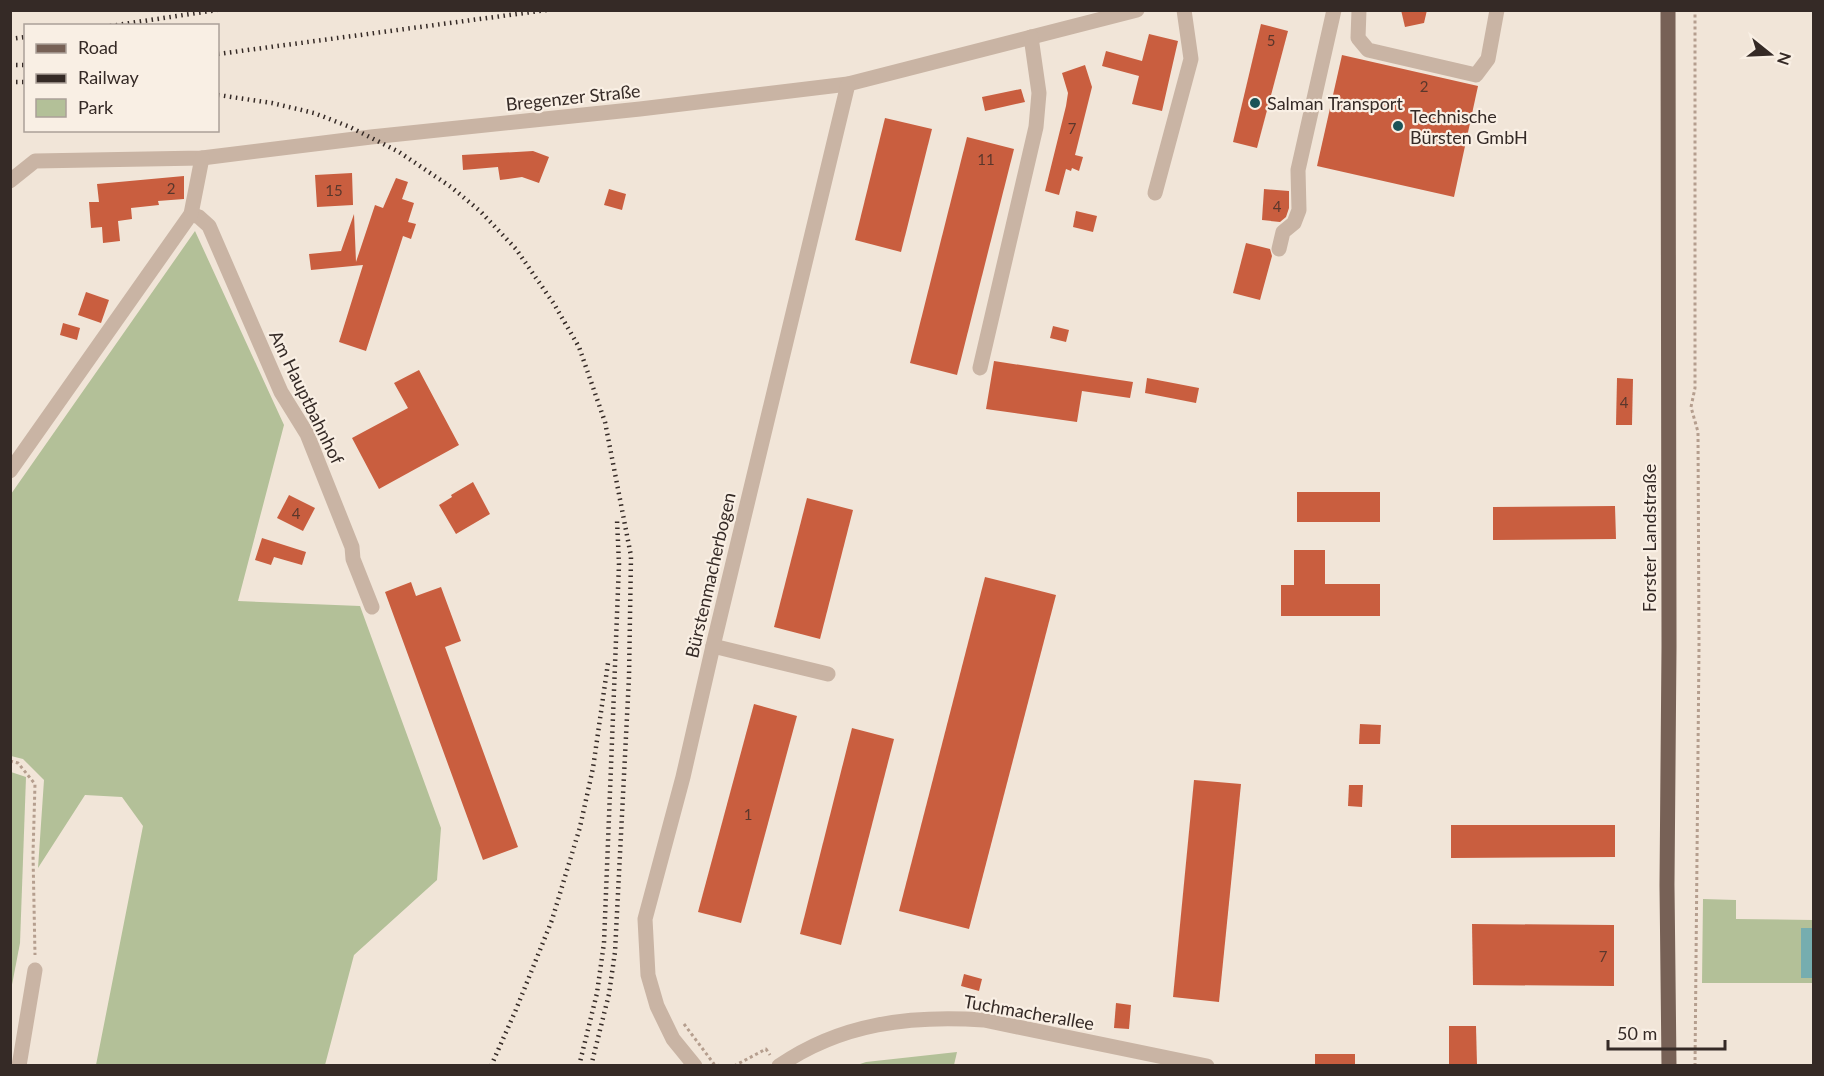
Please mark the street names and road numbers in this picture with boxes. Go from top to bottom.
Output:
street label: Bregenzer Straße [505,79,641,115]
street label: Am Hauptbahnhof [265,327,349,468]
street label: Forster Landstraße [1638,464,1660,612]
street label: Bürstenmacherbogen [680,490,740,660]
street label: Tuchmacherallee [962,990,1096,1034]

